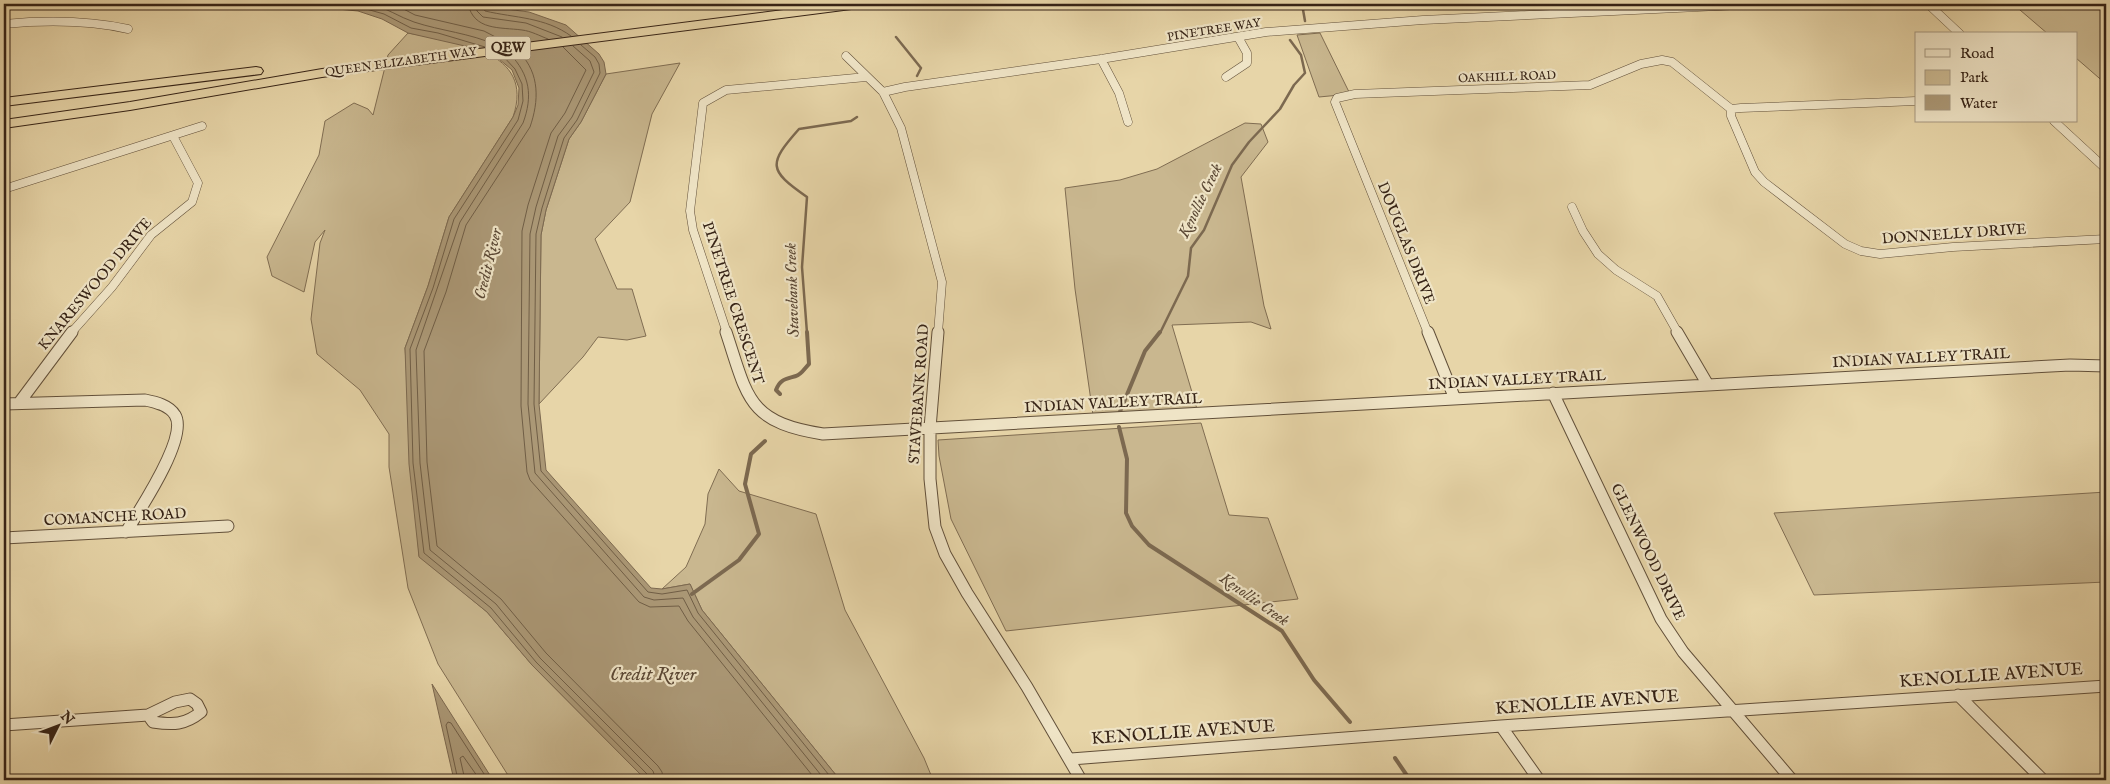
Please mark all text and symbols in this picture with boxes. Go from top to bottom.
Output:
street label: PINETREE WAY [1166,15,1263,45]
legend [1915,32,2078,122]
road number: QEW [486,36,530,59]
street label: QUEEN ELIZABETH WAY [324,44,479,80]
text: Road [1960,44,1995,63]
street label: OAKHILL ROAD [1458,68,1557,86]
text: Park [1960,68,1990,87]
text: Water [1960,94,1998,113]
water label: Kenollie Creek [1174,160,1228,242]
street label: DOUGLAS DRIVE [1373,179,1439,307]
street label: KNARESWOOD DRIVE [34,214,156,354]
street label: PINETREE CRESCENT [698,219,768,387]
street label: DONNELLY DRIVE [1881,219,2027,249]
water label: Credit River [471,225,508,302]
water label: Stavebank Creek [781,242,805,337]
street label: STAVEBANK ROAD [905,323,933,465]
street label: INDIAN VALLEY TRAIL [1832,344,2011,372]
street label: INDIAN VALLEY TRAIL [1428,366,1607,394]
street label: INDIAN VALLEY TRAIL [1024,389,1203,417]
street label: GLENWOOD DRIVE [1607,480,1689,624]
street label: COMANCHE ROAD [43,504,187,530]
water label: Kenollie Creek [1215,568,1293,631]
street label: KENOLLIE AVENUE [1898,658,2084,694]
water label: Credit River [610,663,698,687]
street label: KENOLLIE AVENUE [1494,685,1680,721]
north arrow [32,702,82,752]
text: N [56,707,78,728]
street label: KENOLLIE AVENUE [1090,715,1276,751]

